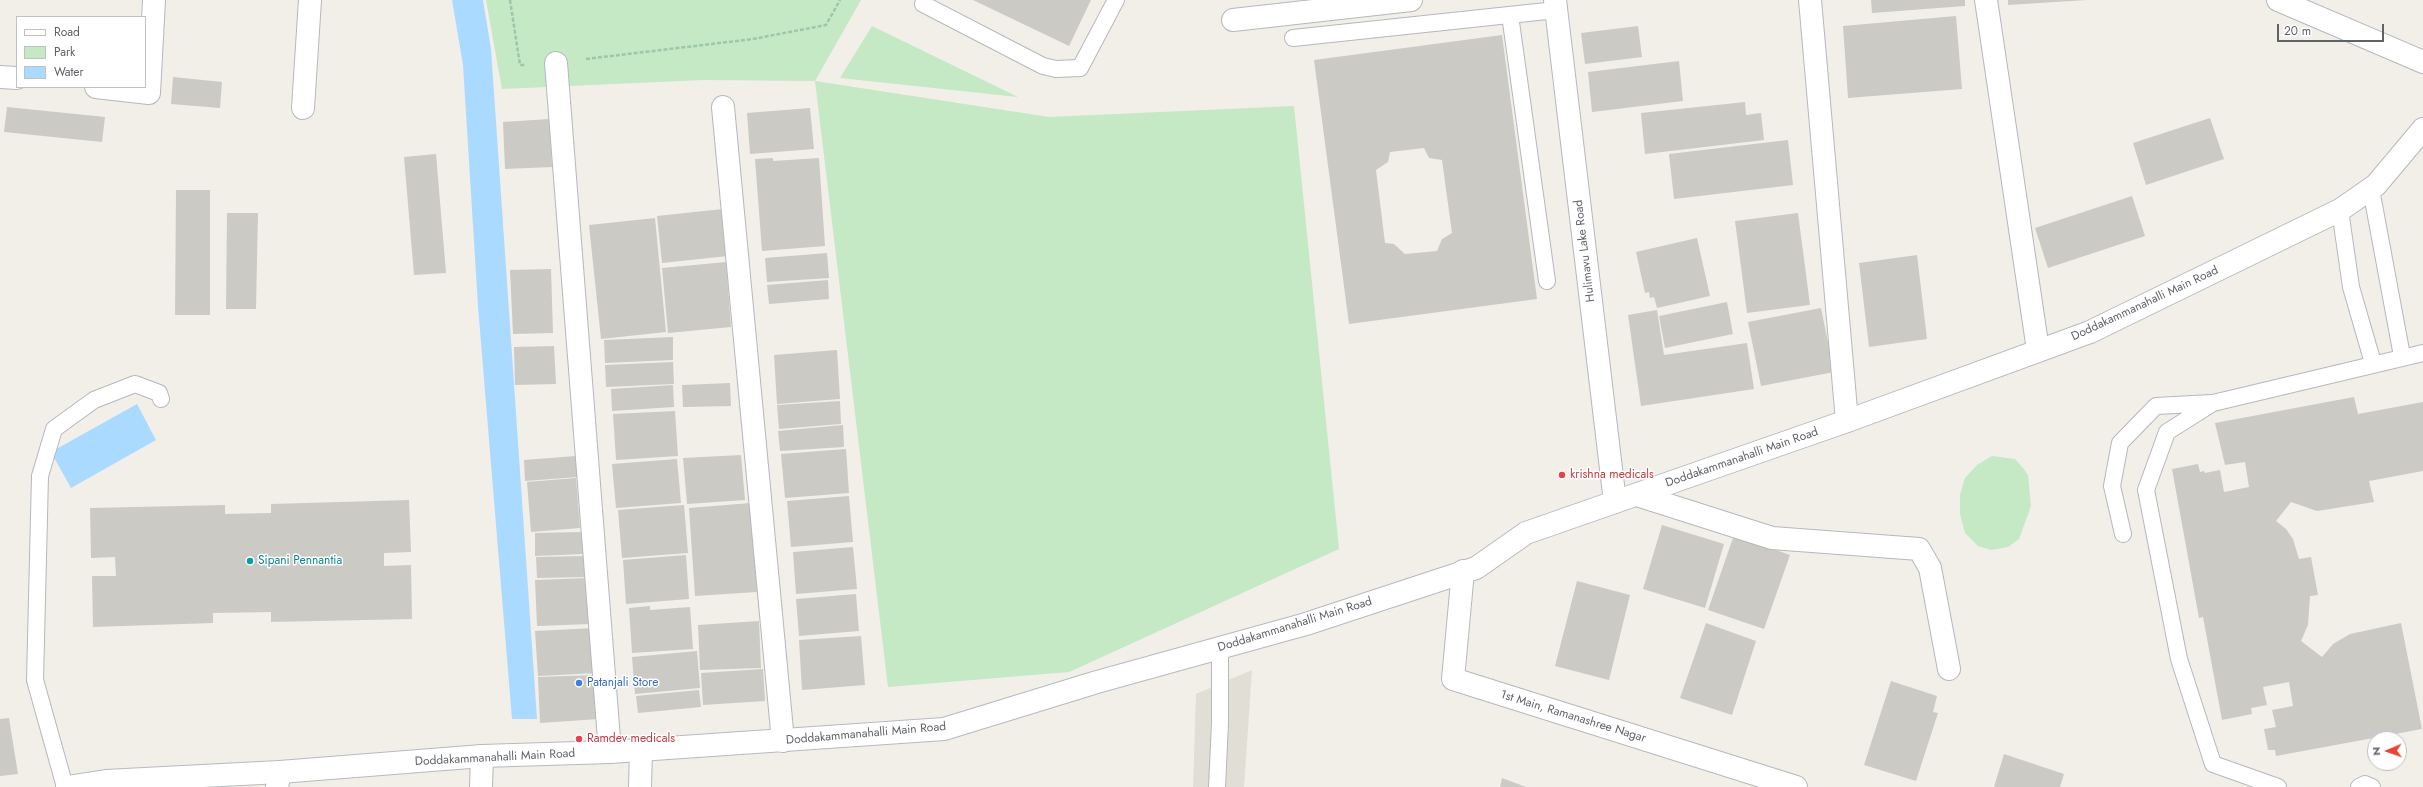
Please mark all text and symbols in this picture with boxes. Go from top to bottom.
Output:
legend [16,16,146,88]
scale bar [2279,16,2386,42]
text: 20 m [2284,22,2311,40]
text: Road [54,23,80,41]
text: Park [54,43,75,61]
text: Water [54,63,84,81]
street label: Hulimavu Lake Road [1572,199,1598,303]
street label: Doddakammanahalli Main Road [2069,264,2221,344]
street label: Doddakammanahalli Main Road [1664,425,1820,491]
place label: krishna medicals [1570,468,1654,482]
marker: krishna medicals [1557,470,1567,480]
place label: Sipani Pennantia [258,554,342,568]
marker: Sipani Pennantia [245,556,255,566]
street label: Doddakammanahalli Main Road [1216,595,1374,655]
place label: Patanjali Store [587,676,658,690]
marker: Patanjali Store [574,678,584,688]
street label: 1st Main, Ramanashree Nagar [1498,688,1648,746]
street label: Doddakammanahalli Main Road [785,720,947,748]
north arrow [2367,731,2407,771]
place label: Ramdev medicals [587,732,675,746]
marker: Ramdev medicals [574,734,584,744]
street label: Doddakammanahalli Main Road [414,747,576,769]
text: N [2368,747,2384,756]

